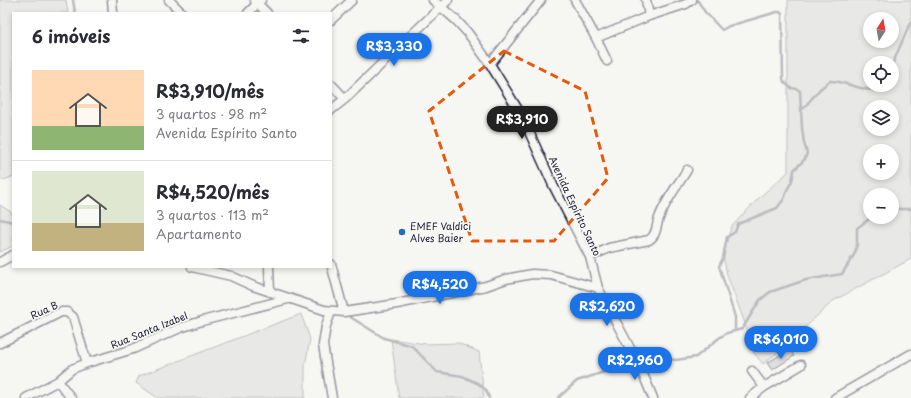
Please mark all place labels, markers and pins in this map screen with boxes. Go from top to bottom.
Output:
pin: R$3,330 [357,33,431,67]
pin: R$3,910 [485,106,559,140]
place label: EMEF Valdici Alves Baier [410,218,471,245]
marker: EMEF Valdici Alves Baier [397,227,407,237]
pin: R$4,520 [403,271,477,305]
pin: R$2,620 [570,293,644,327]
pin: R$6,010 [744,326,818,360]
pin: R$2,960 [598,347,672,381]

